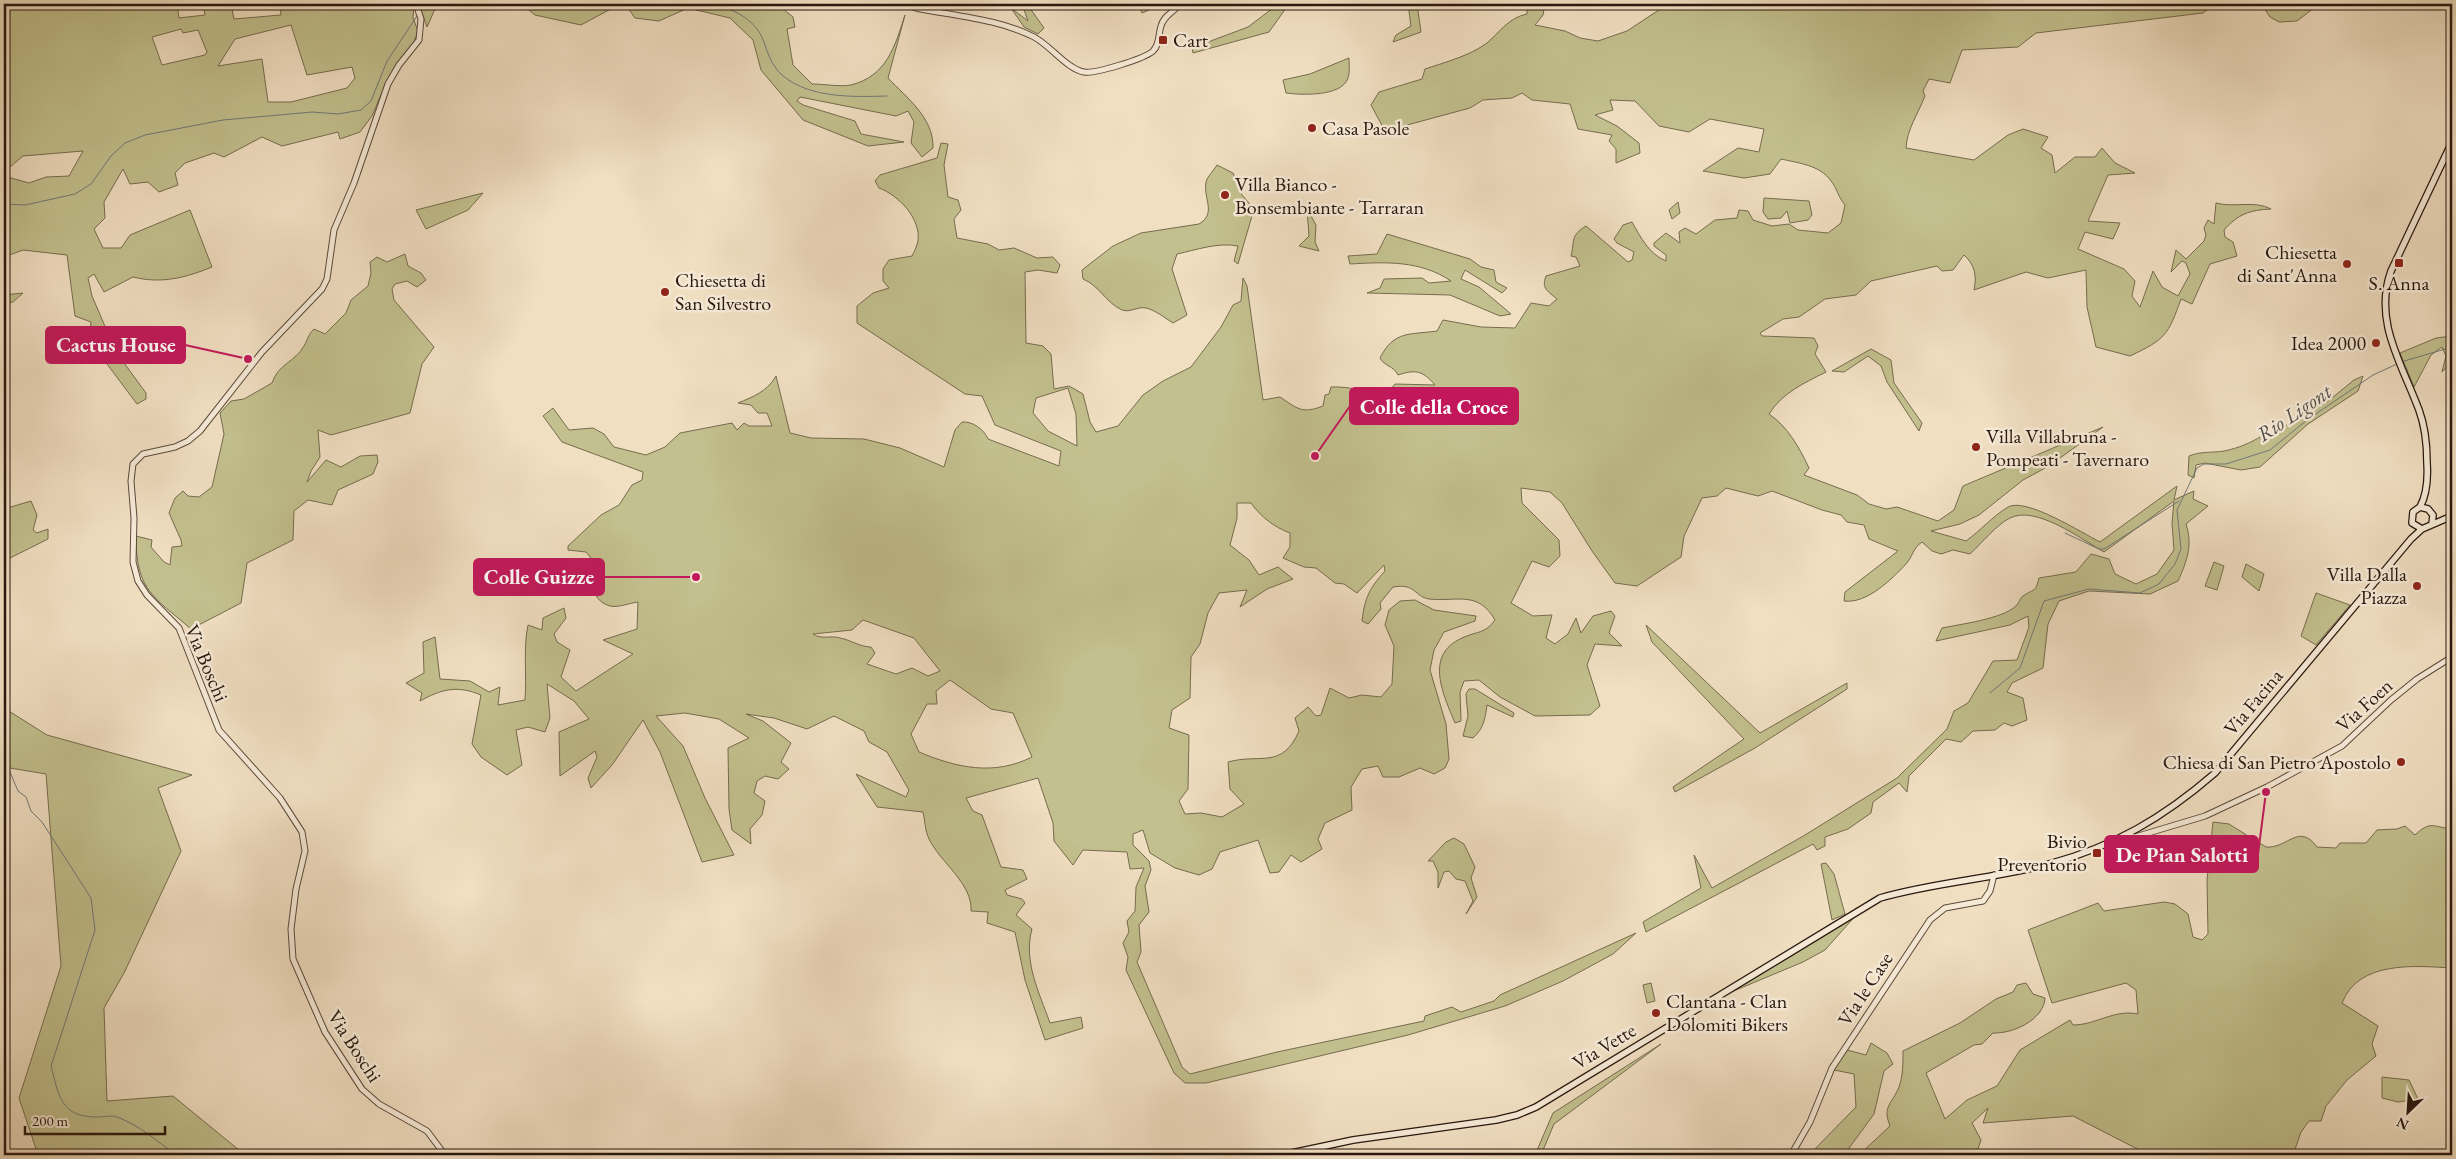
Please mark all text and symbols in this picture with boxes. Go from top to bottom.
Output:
place label: Cart [1173,27,1209,53]
marker: Cart [1157,34,1169,46]
place label: Casa Pasole [1322,115,1410,141]
marker: Casa Pasole [1306,122,1318,134]
place label: Villa Bianco - Bonsembiante - Tarraran [1235,171,1425,220]
marker: Villa Bianco - Bonsembiante - Tarraran [1219,189,1231,201]
place label: Chiesetta di Sant'Anna [2237,239,2337,288]
marker: S. Anna [2393,257,2405,269]
marker: Chiesetta di Sant'Anna [2341,258,2353,270]
place label: Chiesetta di San Silvestro [675,267,771,316]
place label: S. Anna [2369,270,2429,296]
marker: Chiesetta di San Silvestro [659,286,671,298]
callout: Cactus House [46,327,185,363]
place label: Idea 2000 [2291,330,2366,356]
text: Cactus House [56,331,176,358]
marker: Idea 2000 [2370,337,2382,349]
water label: Rio Ligont [2251,377,2337,447]
callout: Colle della Croce [1350,388,1518,424]
text: Colle della Croce [1360,393,1508,420]
place label: Villa Villabruna - Pompeati - Tavernaro [1986,423,2149,472]
marker: Villa Villabruna - Pompeati - Tavernaro [1970,441,1982,453]
callout: Colle Guizze [474,559,604,595]
place label: Villa Dalla Piazza [2327,561,2407,610]
text: Colle Guizze [484,563,594,590]
marker: Villa Dalla Piazza [2411,580,2423,592]
street label: Via Boschi [179,620,235,706]
street label: Via Facina [2218,663,2288,741]
street label: Via Foen [2330,672,2398,737]
place label: Chiesa di San Pietro Apostolo [2163,749,2391,775]
marker: Chiesa di San Pietro Apostolo [2395,756,2407,768]
place label: Bivio Preventorio [1997,828,2087,877]
callout: De Pian Salotti [2105,836,2258,872]
text: De Pian Salotti [2116,841,2248,868]
marker: Bivio Preventorio [2091,847,2103,859]
street label: Via le Case [1832,947,1899,1031]
place label: Clantana - Clan Dolomiti Bikers [1666,988,1788,1037]
street label: Via Boschi [322,1005,388,1087]
marker: Clantana - Clan Dolomiti Bikers [1650,1007,1662,1019]
street label: Via Vette [1568,1017,1641,1075]
north arrow [2384,1086,2434,1136]
scale bar [25,1104,165,1136]
text: 200 m [32,1111,69,1130]
text: N [2393,1113,2411,1134]

